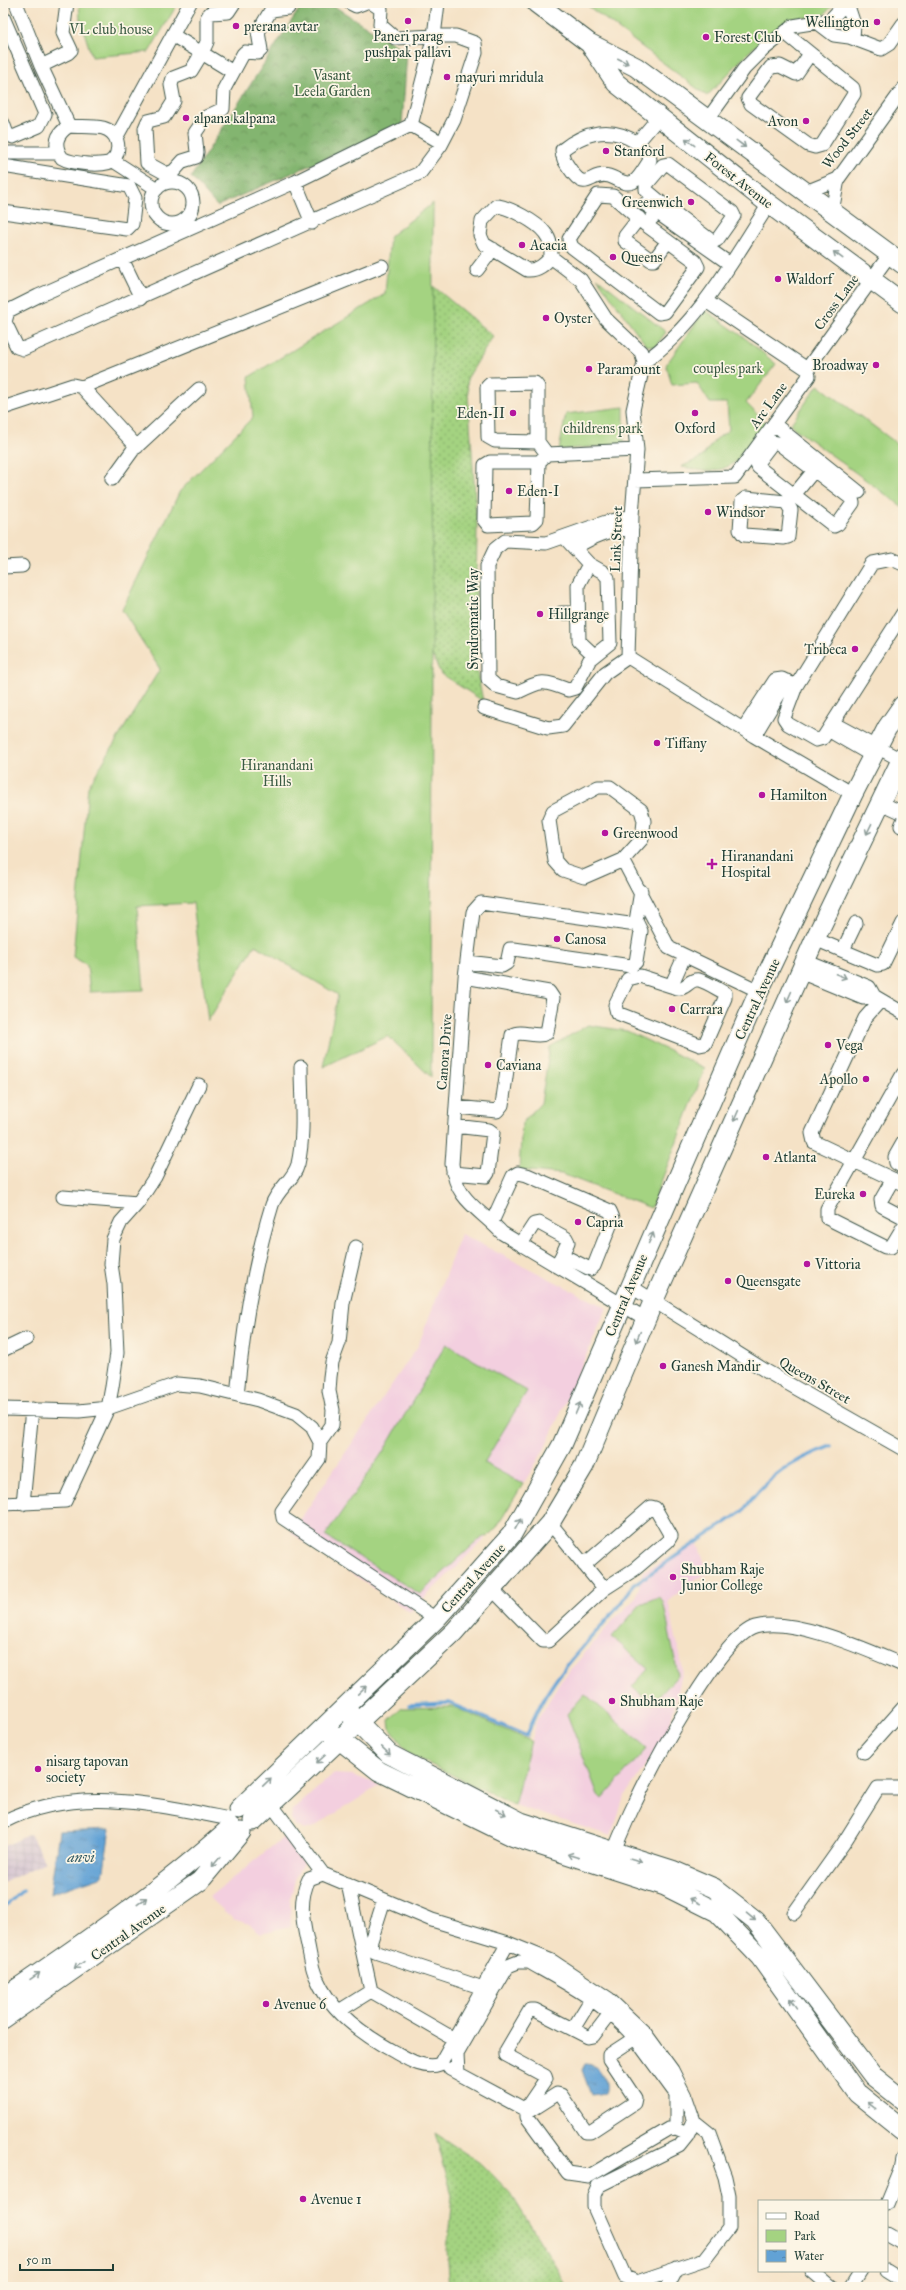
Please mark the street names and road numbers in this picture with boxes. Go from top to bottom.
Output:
street label: Wood Street [819,105,876,172]
street label: Forest Avenue [701,148,776,212]
street label: Cross Lane [810,271,862,333]
street label: Arc Lane [745,379,791,433]
street label: Link Street [607,506,626,572]
street label: Syndromatic Way [465,568,482,670]
street label: Central Avenue [731,956,784,1043]
street label: Canora Drive [433,1013,456,1091]
street label: Central Avenue [601,1251,652,1339]
street label: Queens Street [776,1353,853,1408]
street label: Central Avenue [438,1540,509,1617]
street label: Central Avenue [87,1900,169,1965]

